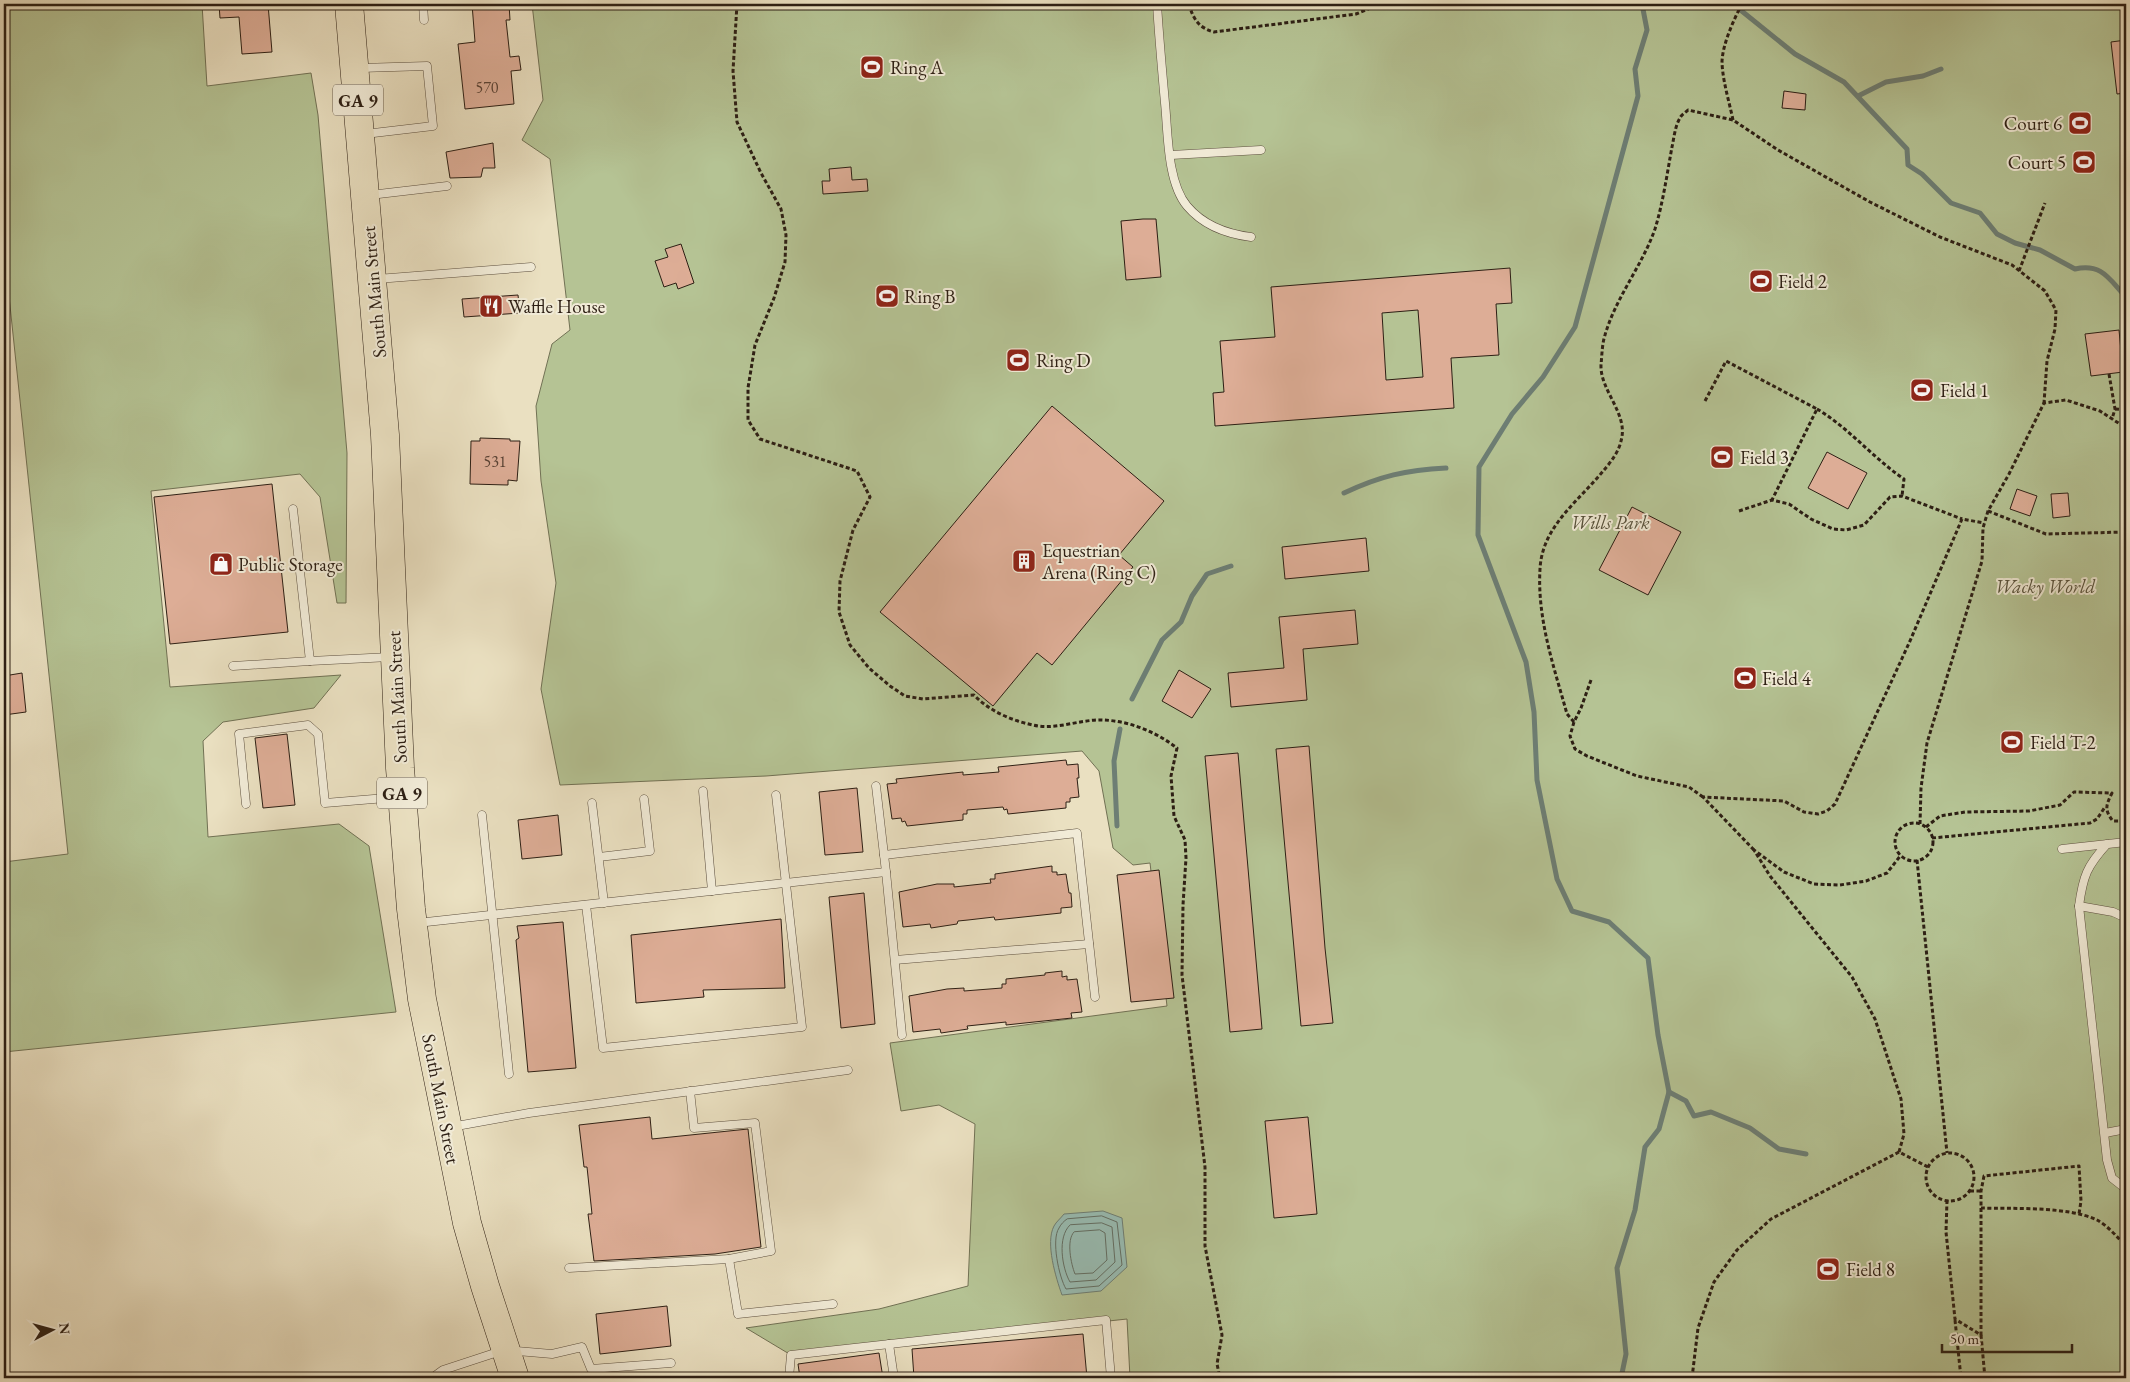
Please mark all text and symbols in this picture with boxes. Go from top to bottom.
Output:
sports icon: Ring A [859,54,885,80]
place label: Ring A [890,55,944,80]
house number: 570 [475,77,499,98]
road number: GA 9 [333,84,383,116]
sports icon: Court 6 [2067,110,2093,136]
place label: Court 6 [2004,111,2062,136]
sports icon: Court 5 [2071,149,2097,175]
place label: Court 5 [2008,150,2066,175]
street label: South Main Street [356,225,392,359]
sports icon: Field 2 [1748,268,1774,294]
place label: Field 2 [1778,269,1827,294]
sports icon: Ring B [874,283,900,309]
place label: Ring B [904,284,955,309]
restaurant icon: Waffle House [478,293,504,319]
place label: Waffle House [508,294,605,319]
sports icon: Ring D [1005,347,1031,373]
place label: Ring D [1036,348,1091,373]
sports icon: Field 1 [1909,377,1935,403]
place label: Field 1 [1940,378,1989,403]
sports icon: Field 3 [1709,444,1735,470]
place label: Field 3 [1740,445,1789,470]
house number: 531 [483,451,507,472]
park label: Wills Park [1570,510,1650,535]
place label: Equestrian Arena (Ring C) [1041,538,1156,585]
building icon: Equestrian Arena (Ring C) [1011,548,1037,574]
shop icon: Public Storage [208,551,234,577]
place label: Public Storage [238,552,343,577]
park label: Wacky World [1995,574,2095,599]
street label: South Main Street [381,630,413,764]
sports icon: Field 4 [1732,665,1758,691]
place label: Field 4 [1762,666,1812,691]
sports icon: Field T-2 [1999,729,2025,755]
place label: Field T-2 [2030,730,2096,755]
road number: GA 9 [377,778,427,808]
street label: South Main Street [416,1032,466,1166]
sports icon: Field 8 [1815,1256,1841,1282]
place label: Field 8 [1846,1257,1895,1282]
north arrow [28,1304,78,1354]
text: N [55,1322,75,1336]
scale bar [1942,1322,2072,1354]
text: 50 m [1950,1329,1979,1348]

